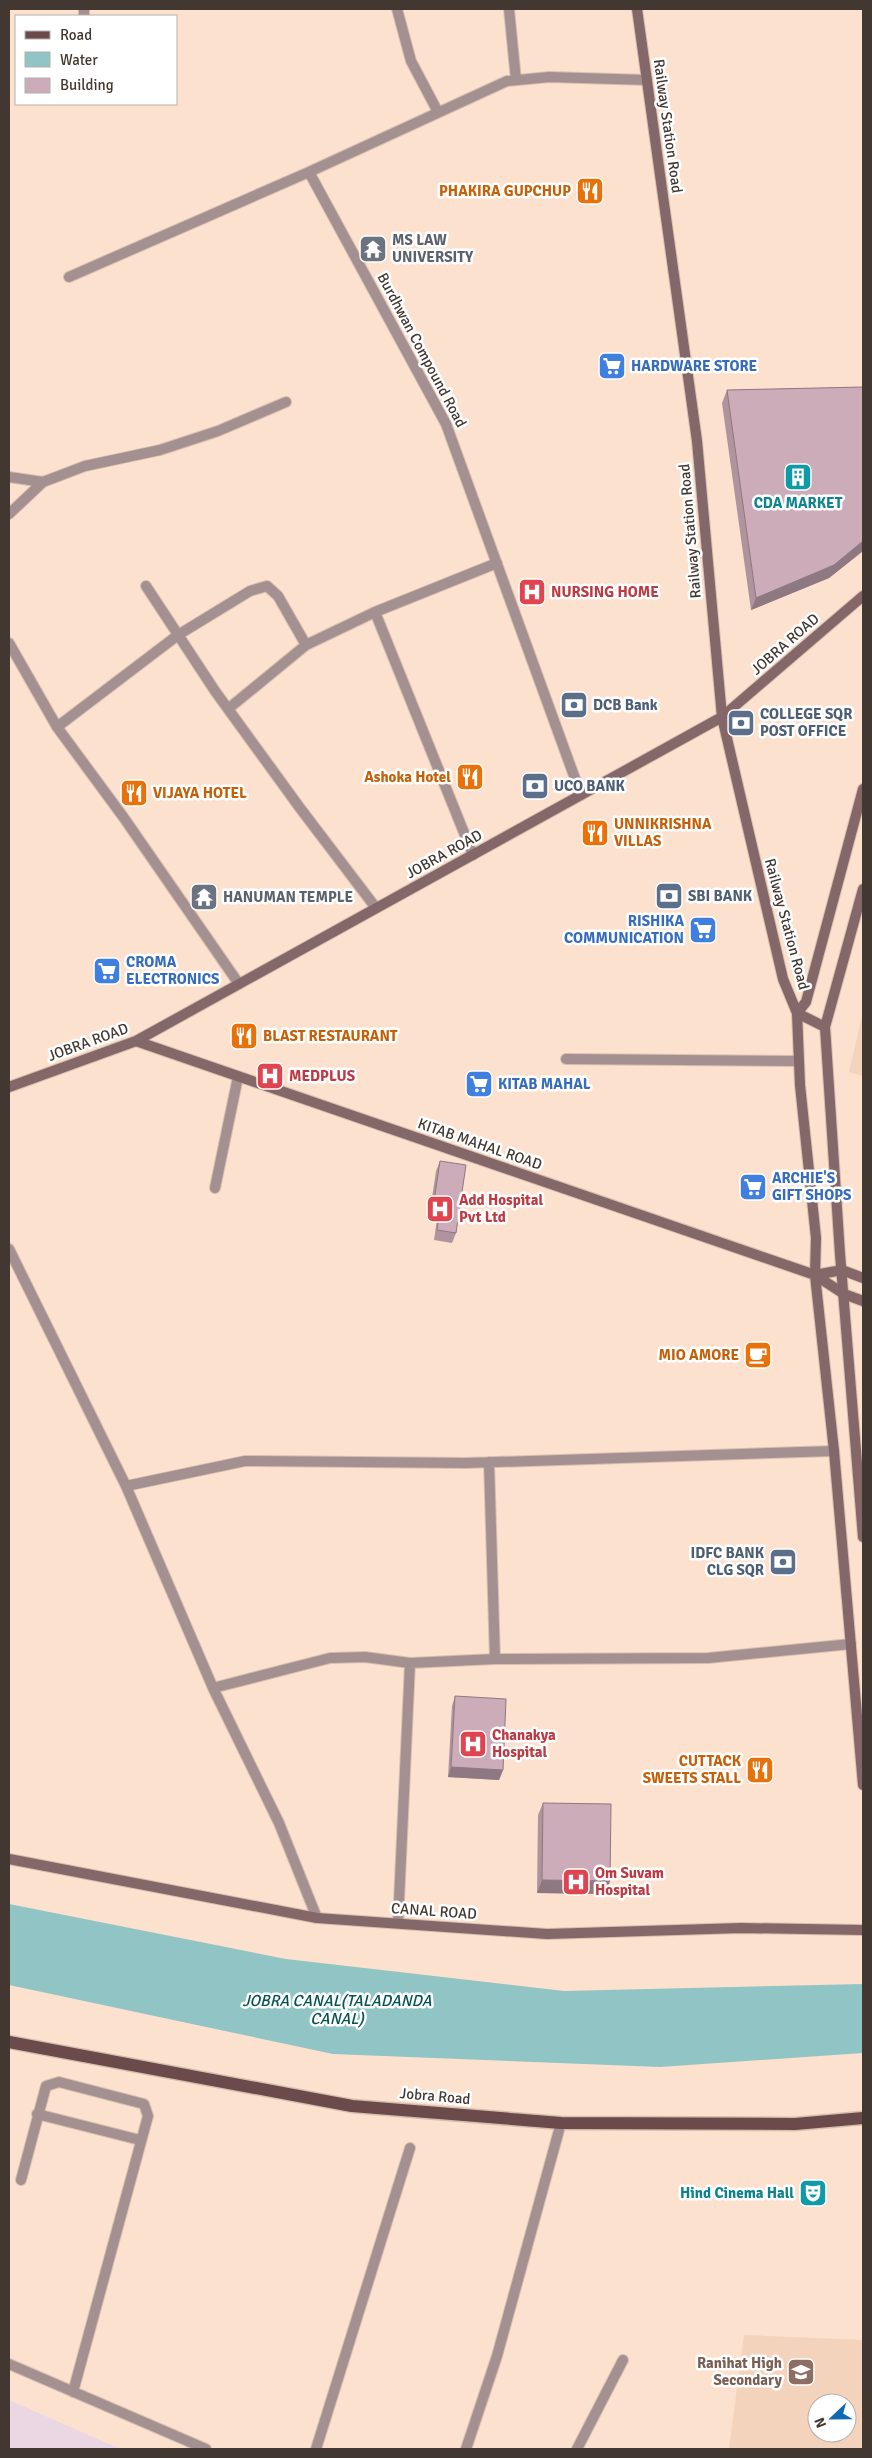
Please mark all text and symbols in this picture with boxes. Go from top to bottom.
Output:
legend [15,15,178,105]
text: Road [60,26,92,44]
text: Water [60,51,98,69]
street label: Railway Station Road [650,58,686,194]
text: Building [60,76,114,94]
restaurant icon: PHAKIRA GUPCHUP [575,176,605,206]
place label: PHAKIRA GUPCHUP [439,182,571,200]
place label: MS LAW UNIVERSITY [392,231,474,266]
temple icon: MS LAW UNIVERSITY [358,234,388,264]
street label: Burdhwan Compound Road [374,270,470,430]
supermarket icon: HARDWARE STORE [597,351,627,381]
place label: HARDWARE STORE [631,357,758,375]
building icon: CDA MARKET [783,462,813,492]
street label: Railway Station Road [675,463,705,599]
place label: CDA MARKET [754,494,843,512]
hospital icon: NURSING HOME [517,577,547,607]
place label: NURSING HOME [551,583,659,601]
street label: JOBRA ROAD [747,610,823,678]
bank icon: DCB Bank [559,690,589,720]
place label: DCB Bank [593,696,658,714]
place label: COLLEGE SQR POST OFFICE [760,705,852,740]
bank icon: COLLEGE SQR POST OFFICE [726,708,756,738]
restaurant icon: Ashoka Hotel [455,762,485,792]
place label: Ashoka Hotel [364,768,451,786]
bank icon: UCO BANK [520,771,550,801]
place label: UCO BANK [554,777,626,795]
restaurant icon: VIJAYA HOTEL [119,778,149,808]
place label: VIJAYA HOTEL [153,784,247,802]
place label: UNNIKRISHNA VILLAS [614,815,712,850]
restaurant icon: UNNIKRISHNA VILLAS [580,818,610,848]
street label: JOBRA ROAD [403,826,485,882]
street label: Railway Station Road [761,856,813,992]
bank icon: SBI BANK [654,881,684,911]
temple icon: HANUMAN TEMPLE [189,882,219,912]
place label: SBI BANK [688,887,753,905]
place label: HANUMAN TEMPLE [223,888,354,906]
place label: RISHIKA COMMUNICATION [564,912,684,947]
supermarket icon: RISHIKA COMMUNICATION [688,915,718,945]
place label: CROMA ELECTRONICS [126,953,219,988]
supermarket icon: CROMA ELECTRONICS [92,956,122,986]
street label: JOBRA ROAD [45,1019,131,1065]
restaurant icon: BLAST RESTAURANT [229,1021,259,1051]
place label: BLAST RESTAURANT [263,1027,398,1045]
hospital icon: MEDPLUS [255,1061,285,1091]
place label: MEDPLUS [289,1067,355,1085]
supermarket icon: KITAB MAHAL [464,1069,494,1099]
place label: KITAB MAHAL [498,1075,591,1093]
street label: KITAB MAHAL ROAD [415,1114,545,1174]
place label: ARCHIE'S GIFT SHOPS [772,1169,851,1204]
supermarket icon: ARCHIE'S GIFT SHOPS [738,1172,768,1202]
place label: Add Hospital Pvt Ltd [459,1191,543,1226]
hospital icon: Add Hospital Pvt Ltd [425,1194,455,1224]
cafe icon: MIO AMORE [743,1340,773,1370]
place label: MIO AMORE [659,1346,739,1364]
place label: IDFC BANK CLG SQR [690,1544,765,1579]
bank icon: IDFC BANK CLG SQR [768,1547,798,1577]
place label: Chanakya Hospital [492,1726,556,1761]
hospital icon: Chanakya Hospital [458,1729,488,1759]
place label: CUTTACK SWEETS STALL [643,1752,742,1787]
restaurant icon: CUTTACK SWEETS STALL [745,1755,775,1785]
place label: Om Suvam Hospital [595,1864,664,1899]
hospital icon: Om Suvam Hospital [561,1867,591,1897]
street label: CANAL ROAD [391,1899,477,1923]
water label: JOBRA CANAL(TALADANDA CANAL) [242,1991,432,2029]
street label: Jobra Road [399,2084,471,2108]
theatre icon: Hind Cinema Hall [798,2178,828,2208]
place label: Hind Cinema Hall [680,2184,794,2202]
place label: Ranihat High Secondary [697,2354,783,2389]
school or university icon: Ranihat High Secondary [786,2357,816,2387]
north arrow [807,2393,857,2443]
text: N [811,2415,830,2430]

